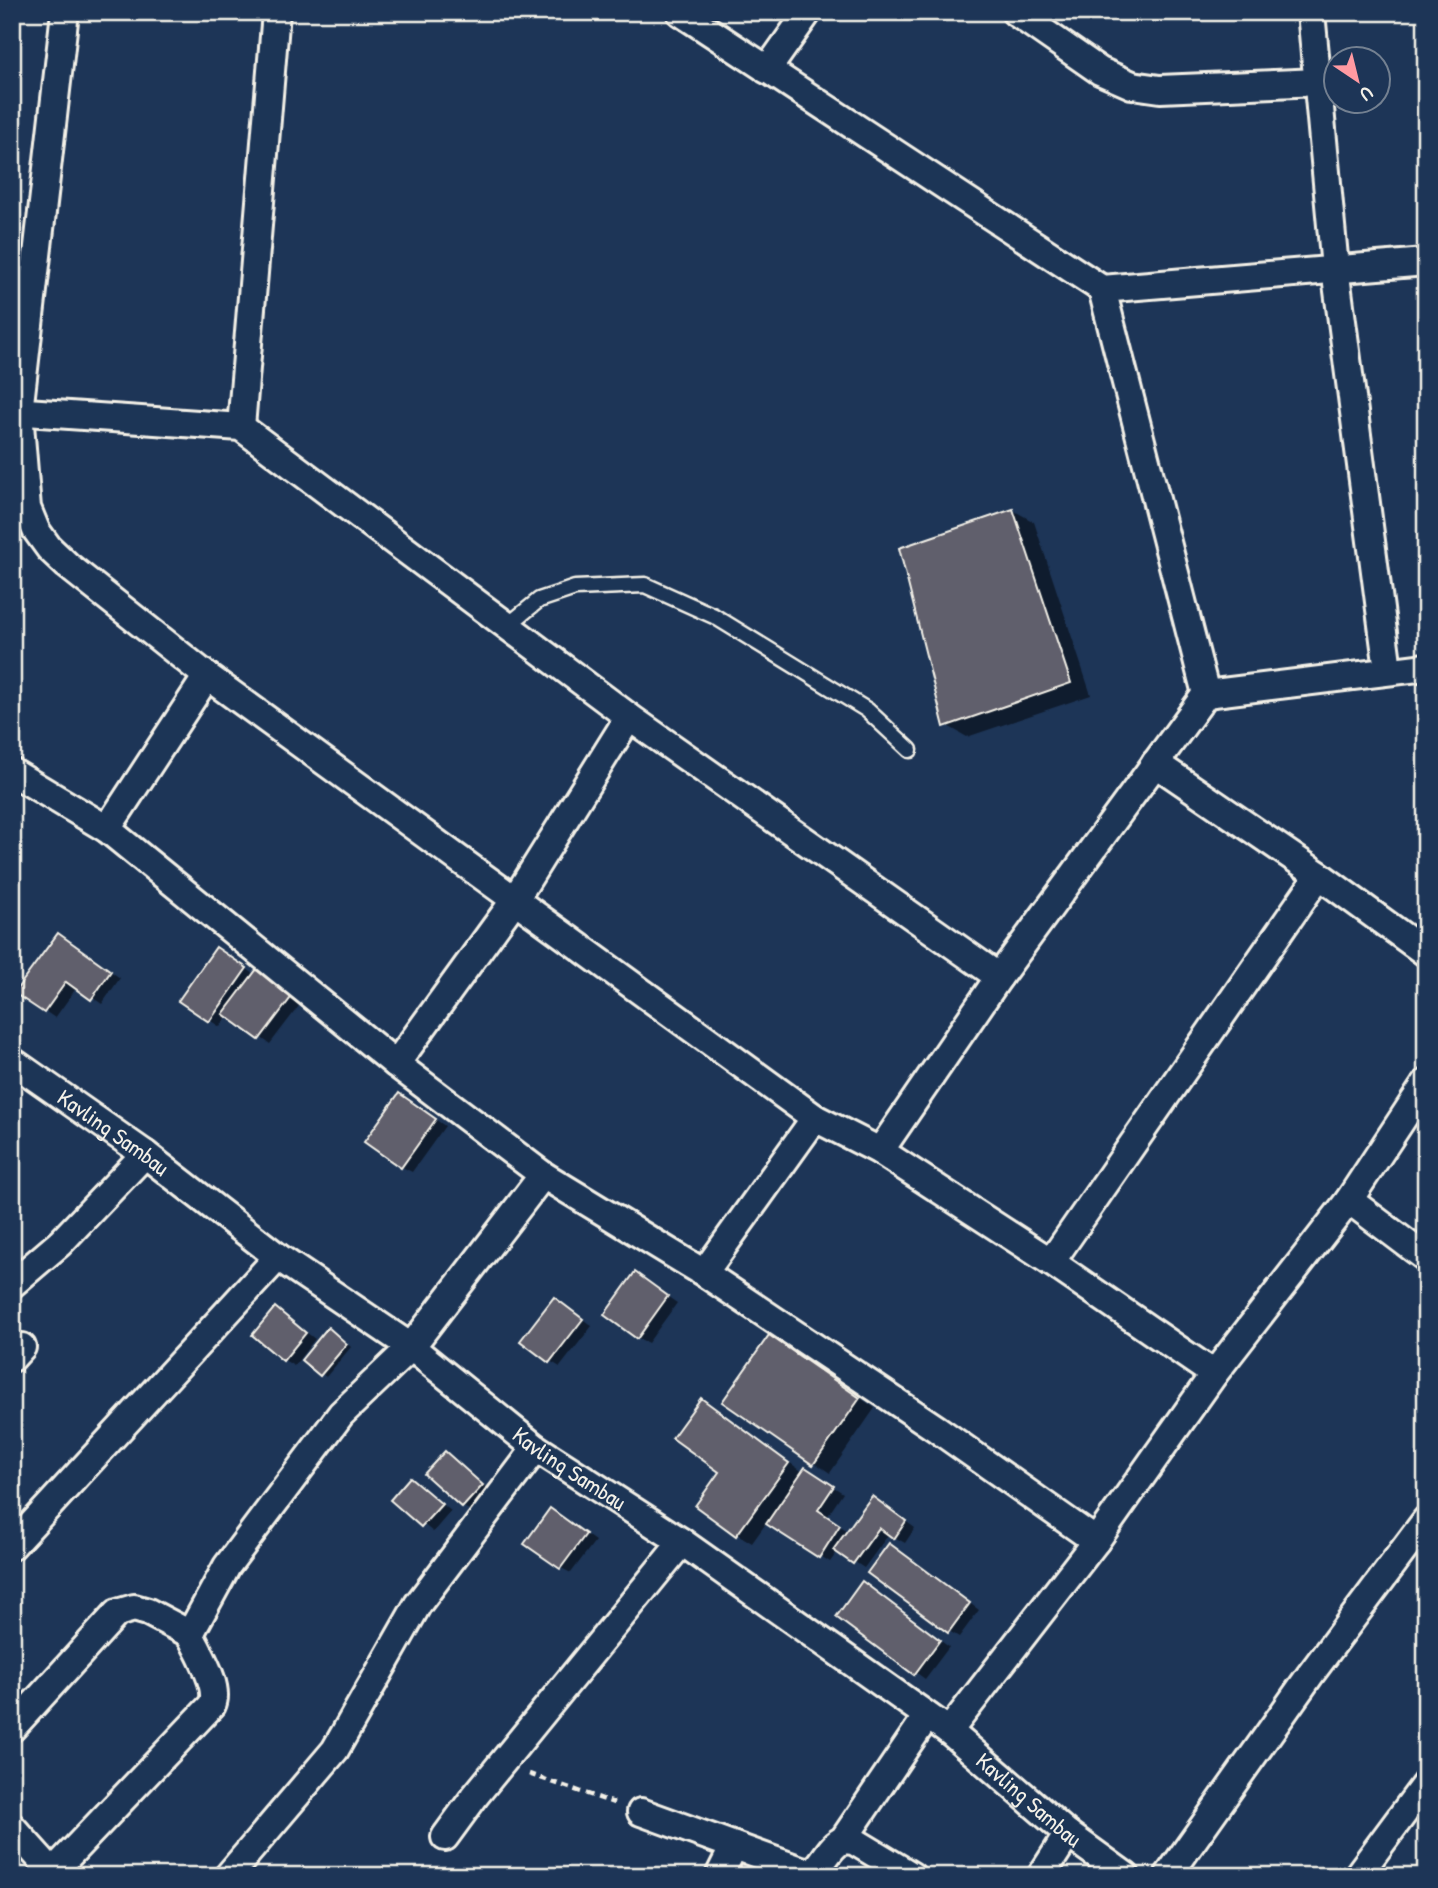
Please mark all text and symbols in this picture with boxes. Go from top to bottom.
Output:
north arrow [1322,46,1392,116]
text: U [1355,80,1378,108]
street label: Kavling Sambau [52,1082,176,1182]
street label: Kavling Sambau [506,1419,632,1517]
street label: Kavling Sambau [970,1745,1088,1854]

